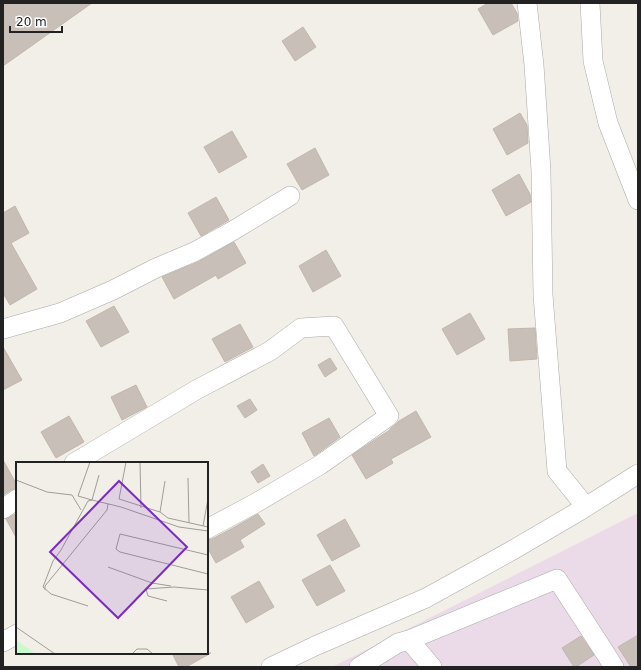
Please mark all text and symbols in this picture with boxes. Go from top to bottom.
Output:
scale bar [10,8,62,34]
text: 20 m [16,15,47,29]
inset map [16,462,208,654]

